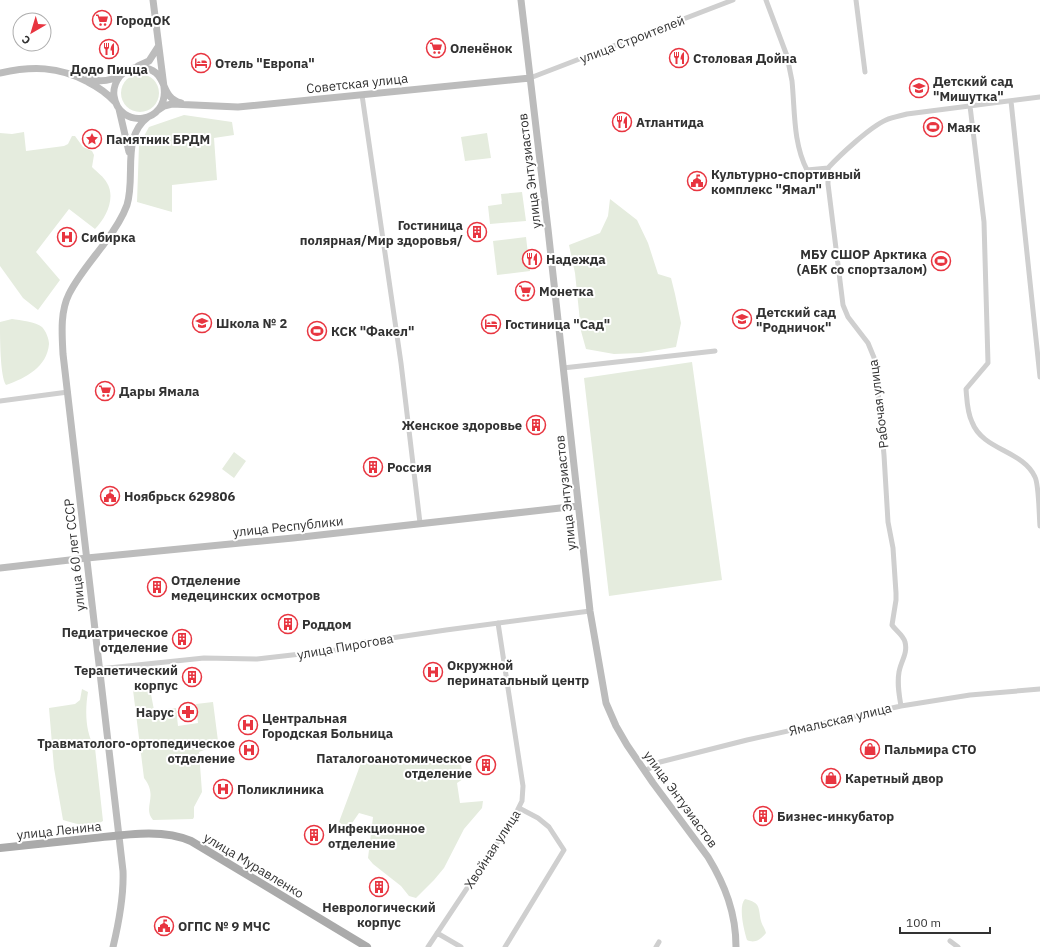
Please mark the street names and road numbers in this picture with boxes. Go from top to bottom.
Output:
street label: улица Строителей [577,12,687,67]
street label: Советская улица [305,70,409,97]
street label: улица Энтузиастов [514,112,545,229]
street label: Рабочая улица [865,359,892,449]
street label: улица Энтузиастов [551,434,580,551]
street label: улица 60 лет СССР [60,498,89,612]
street label: улица Республики [232,512,344,541]
street label: улица Пирогова [296,630,395,663]
street label: Ямальская улица [787,699,893,740]
street label: улица Энтузиастов [640,747,722,851]
street label: Хвойная улица [461,807,524,892]
street label: улица Ленина [16,818,102,843]
street label: улица Муравленко [200,829,307,902]

